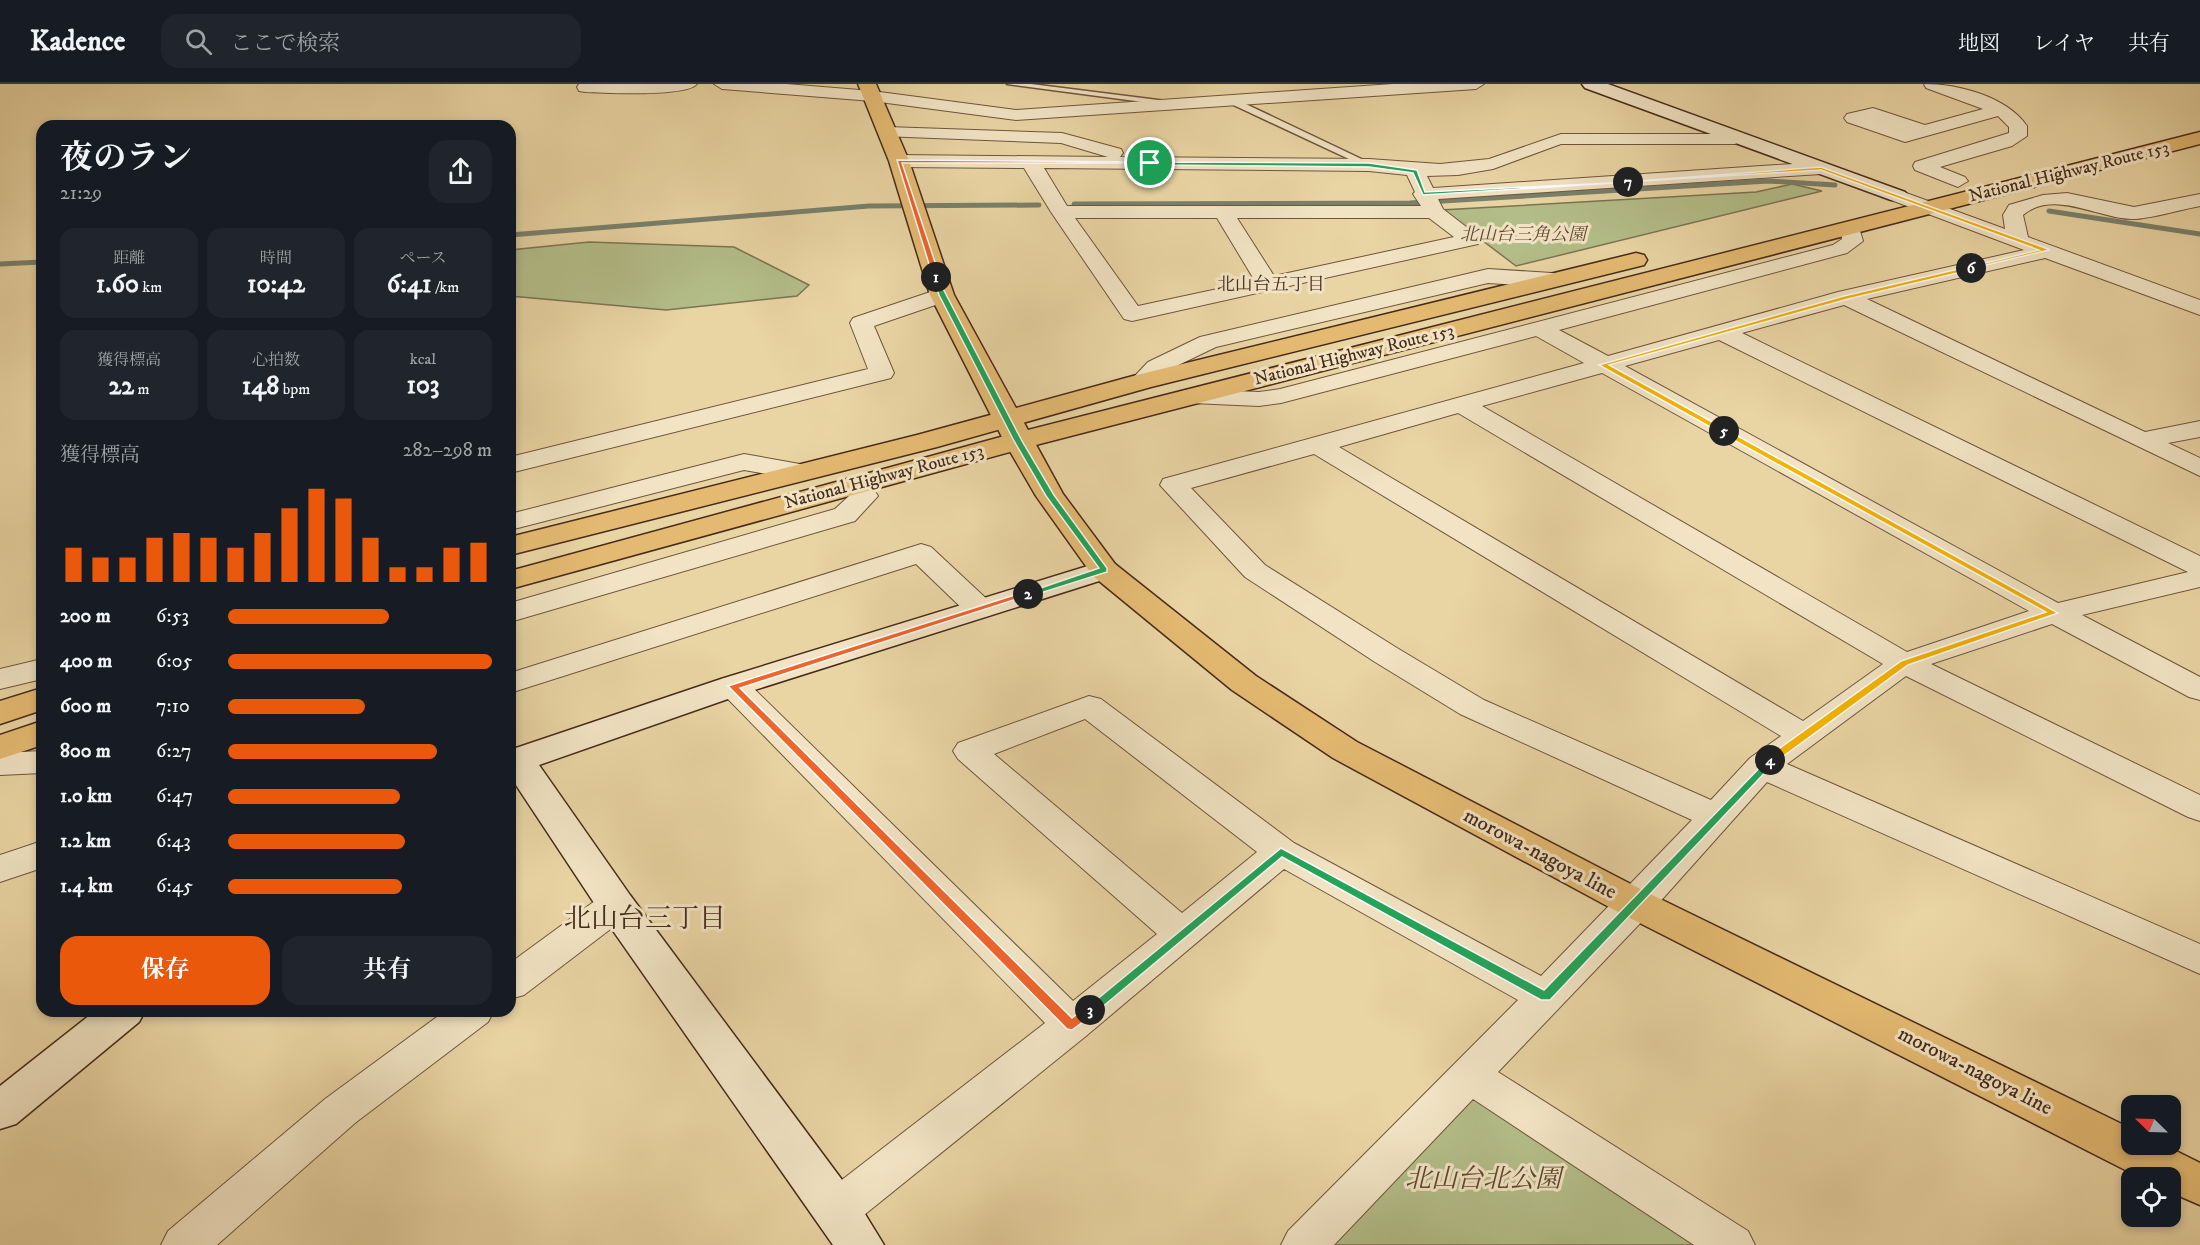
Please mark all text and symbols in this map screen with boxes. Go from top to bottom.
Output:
search box [161,14,581,68]
text: Kadence [30,24,125,59]
icon: search [182,25,215,58]
text: ここで検索 [230,30,340,57]
text: 地図 [1958,31,2000,57]
text: レイヤ [2033,31,2095,57]
text: 共有 [2128,31,2170,57]
street label: National Highway Route 153 [1967,136,2171,208]
pin [1124,137,1175,188]
text: 夜のラン [60,138,192,179]
button: share [429,140,492,203]
icon: arrive [1133,146,1166,179]
pin: 7 [1613,167,1643,197]
text: 7 [1624,172,1632,192]
text: 21:29 [60,181,102,206]
park label: 北山台三角公園 [1460,224,1589,246]
text: 距離 [113,248,145,268]
text: 時間 [260,248,292,268]
text: ペース [399,248,447,268]
pin: 6 [1956,253,1986,283]
text: 6 [1967,258,1975,278]
pin: 1 [921,262,951,292]
text: 1 [933,267,939,287]
text: 1.60 [96,268,139,301]
text: 10:42 [247,268,305,301]
text: 6:41 [387,268,432,301]
district label: 北山台五丁目 [1217,274,1325,296]
text: km [139,277,162,297]
text: /km [432,277,459,297]
street label: National Highway Route 153 [1252,319,1456,391]
text: kcal [410,349,436,369]
text: 獲得標高 [97,350,161,370]
text: 心拍数 [252,350,300,370]
text: 103 [406,369,440,402]
text: 22 [109,370,134,403]
text: 148 [242,370,279,403]
text: m [134,379,150,399]
text: bpm [279,379,310,399]
pin: 5 [1709,416,1739,446]
text: 5 [1720,421,1728,441]
text: 282–298 m [403,438,492,463]
street label: National Highway Route 153 [782,440,986,514]
text: 獲得標高 [60,443,140,468]
pin: 2 [1013,579,1043,609]
text: 2 [1024,584,1032,604]
text: 200 m [60,604,111,629]
text: 6:53 [156,604,189,629]
text: 400 m [60,649,112,674]
text: 6:05 [156,649,192,674]
text: 600 m [60,694,111,719]
text: 7:10 [156,694,190,719]
text: 800 m [60,739,111,764]
text: 6:27 [156,739,192,764]
pin: 4 [1755,745,1785,775]
text: 4 [1765,750,1775,770]
text: 1.0 km [60,784,112,809]
text: 6:47 [156,784,193,809]
street label: morowa-nagoya line [1459,803,1621,905]
text: 1.2 km [60,829,111,854]
text: 6:43 [156,829,191,854]
text: 1.4 km [60,874,113,899]
text: 6:45 [156,874,193,899]
district label: 北山台三丁目 [564,902,726,936]
button: 保存 [60,936,270,1005]
button: 共有 [282,936,492,1005]
pin: 3 [1075,995,1105,1025]
text: 3 [1087,1000,1093,1020]
street label: morowa-nagoya line [1893,1021,2057,1121]
north arrow [2121,1095,2181,1155]
map controls [2121,1095,2181,1227]
park label: 北山台北公園 [1405,1163,1565,1196]
button: locate [2121,1167,2181,1227]

